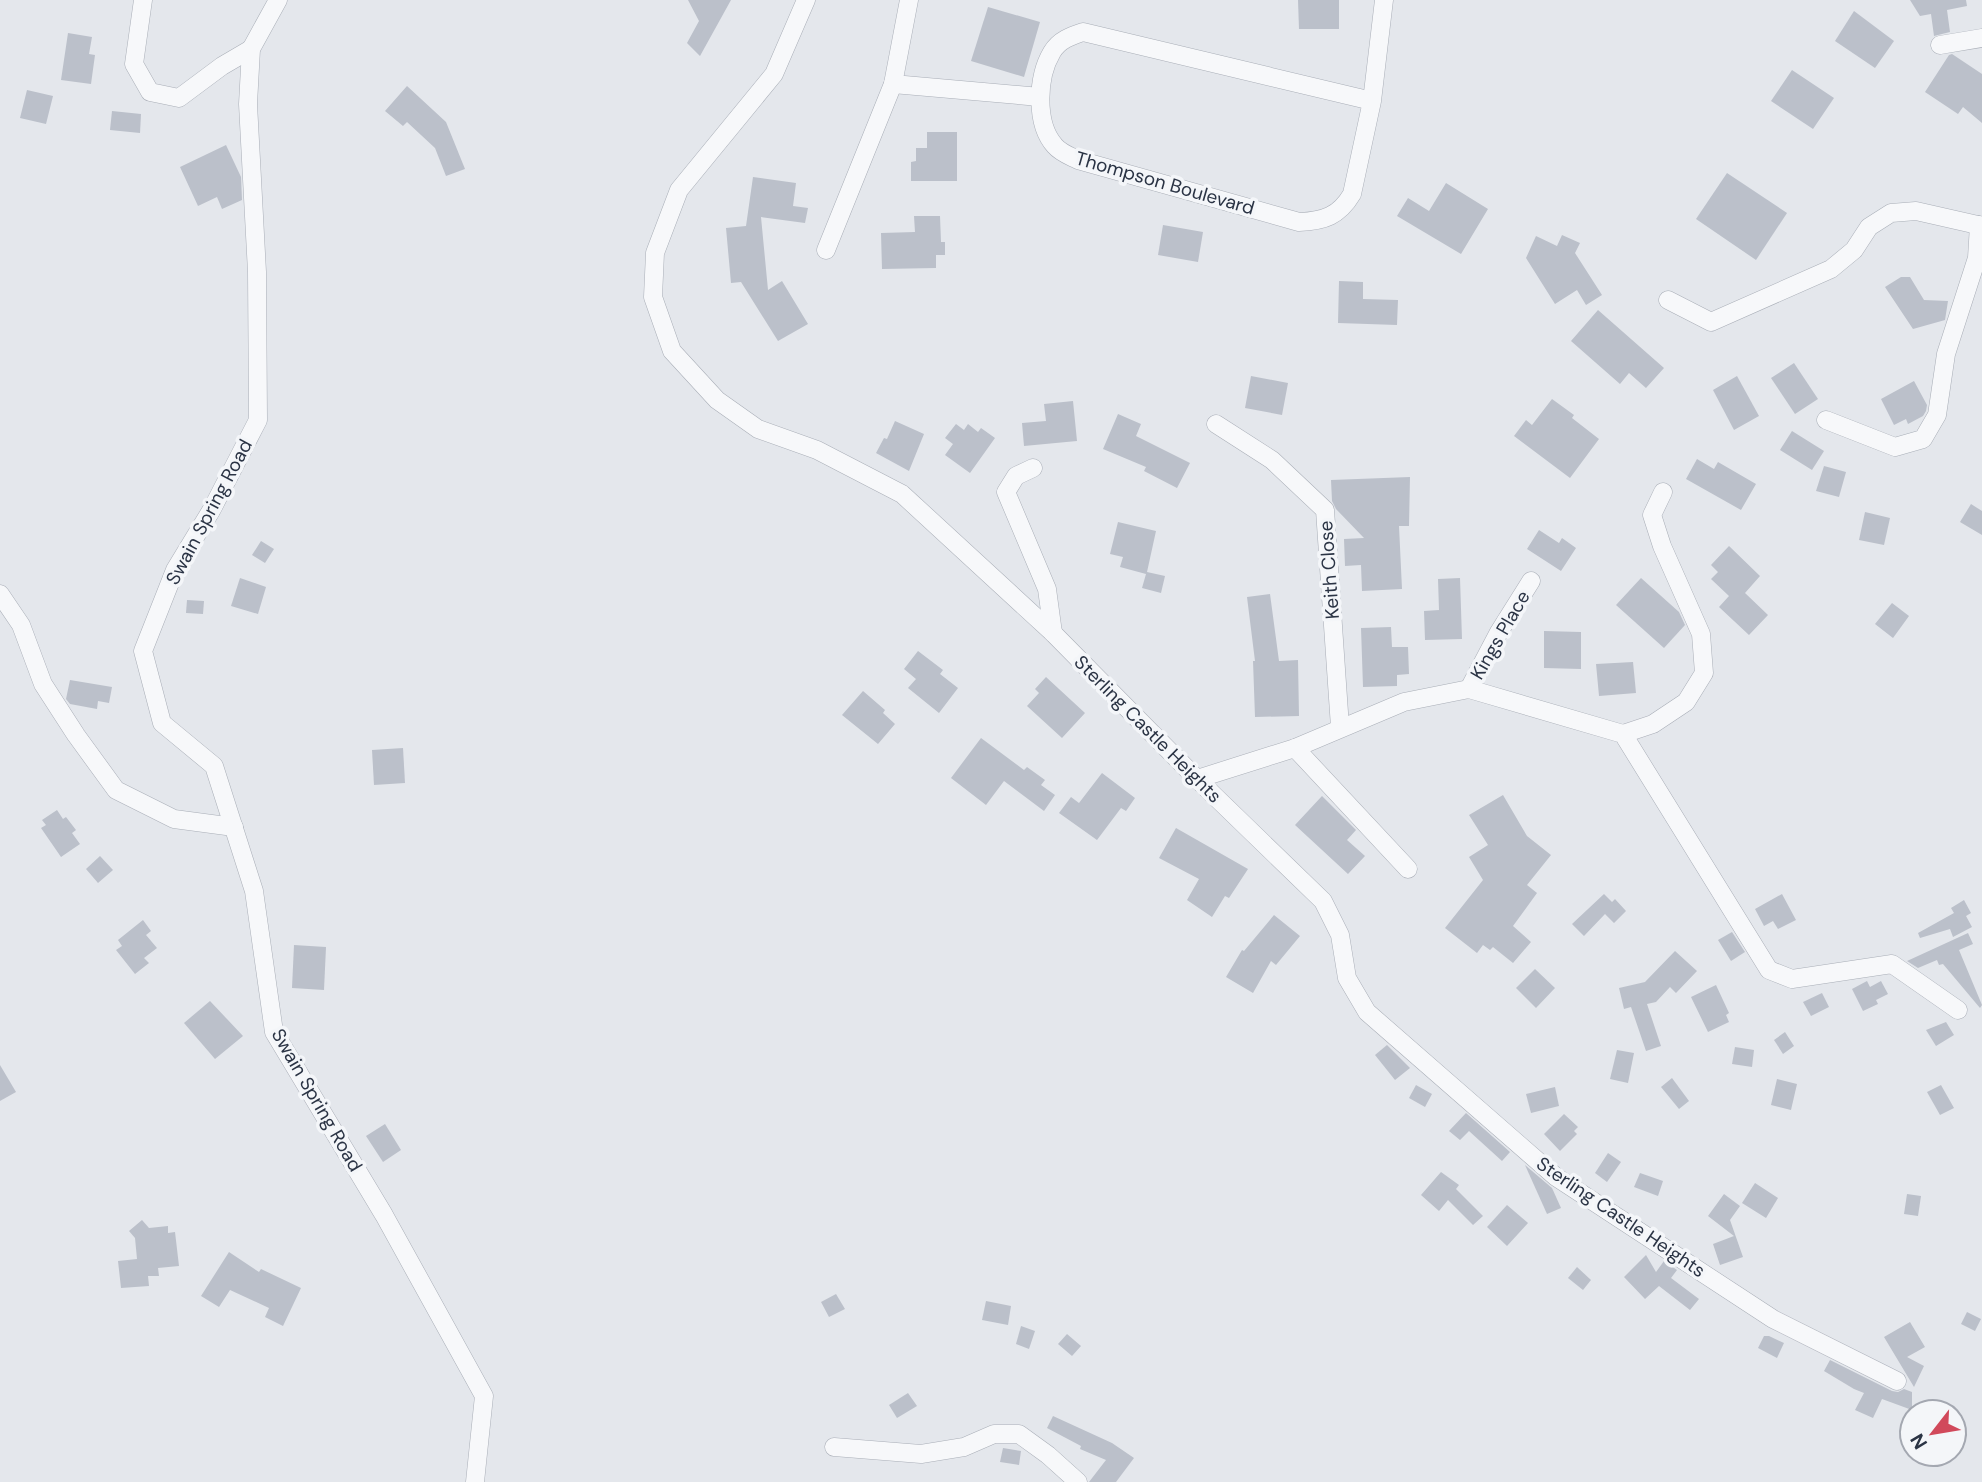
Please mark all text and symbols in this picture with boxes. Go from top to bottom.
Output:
street label: Thompson Boulevard [1073,145,1257,221]
street label: Swain Spring Road [160,435,258,589]
street label: Keith Close [1313,520,1345,620]
street label: Kings Place [1464,586,1536,684]
street label: Sterling Castle Heights [1069,650,1227,808]
street label: Swain Spring Road [266,1024,368,1176]
street label: Sterling Castle Heights [1532,1151,1710,1283]
north arrow [1898,1398,1968,1468]
text: N [1905,1429,1933,1454]

